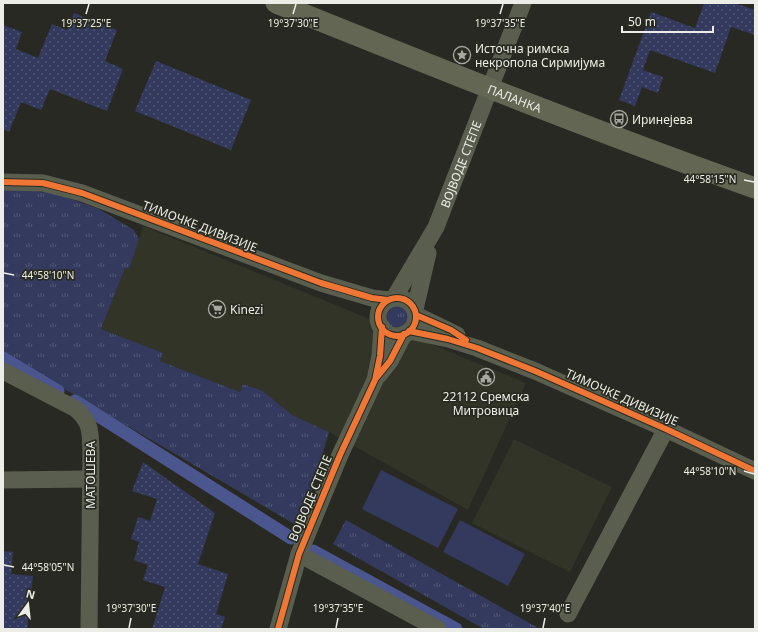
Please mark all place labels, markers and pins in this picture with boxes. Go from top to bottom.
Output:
place label: Источна римска некропола Сирмијума [475,40,605,71]
place icon: Источна римска некропола Сирмијума [452,45,472,65]
bus stop icon: Иринејева [609,109,629,129]
place label: Иринејева [632,111,693,128]
supermarket icon: Kinezi [207,299,227,319]
place label: Kinezi [230,301,263,318]
public building icon: 22112 Сремска Митровица [476,367,496,387]
place label: 22112 Сремска Митровица [443,388,529,419]

